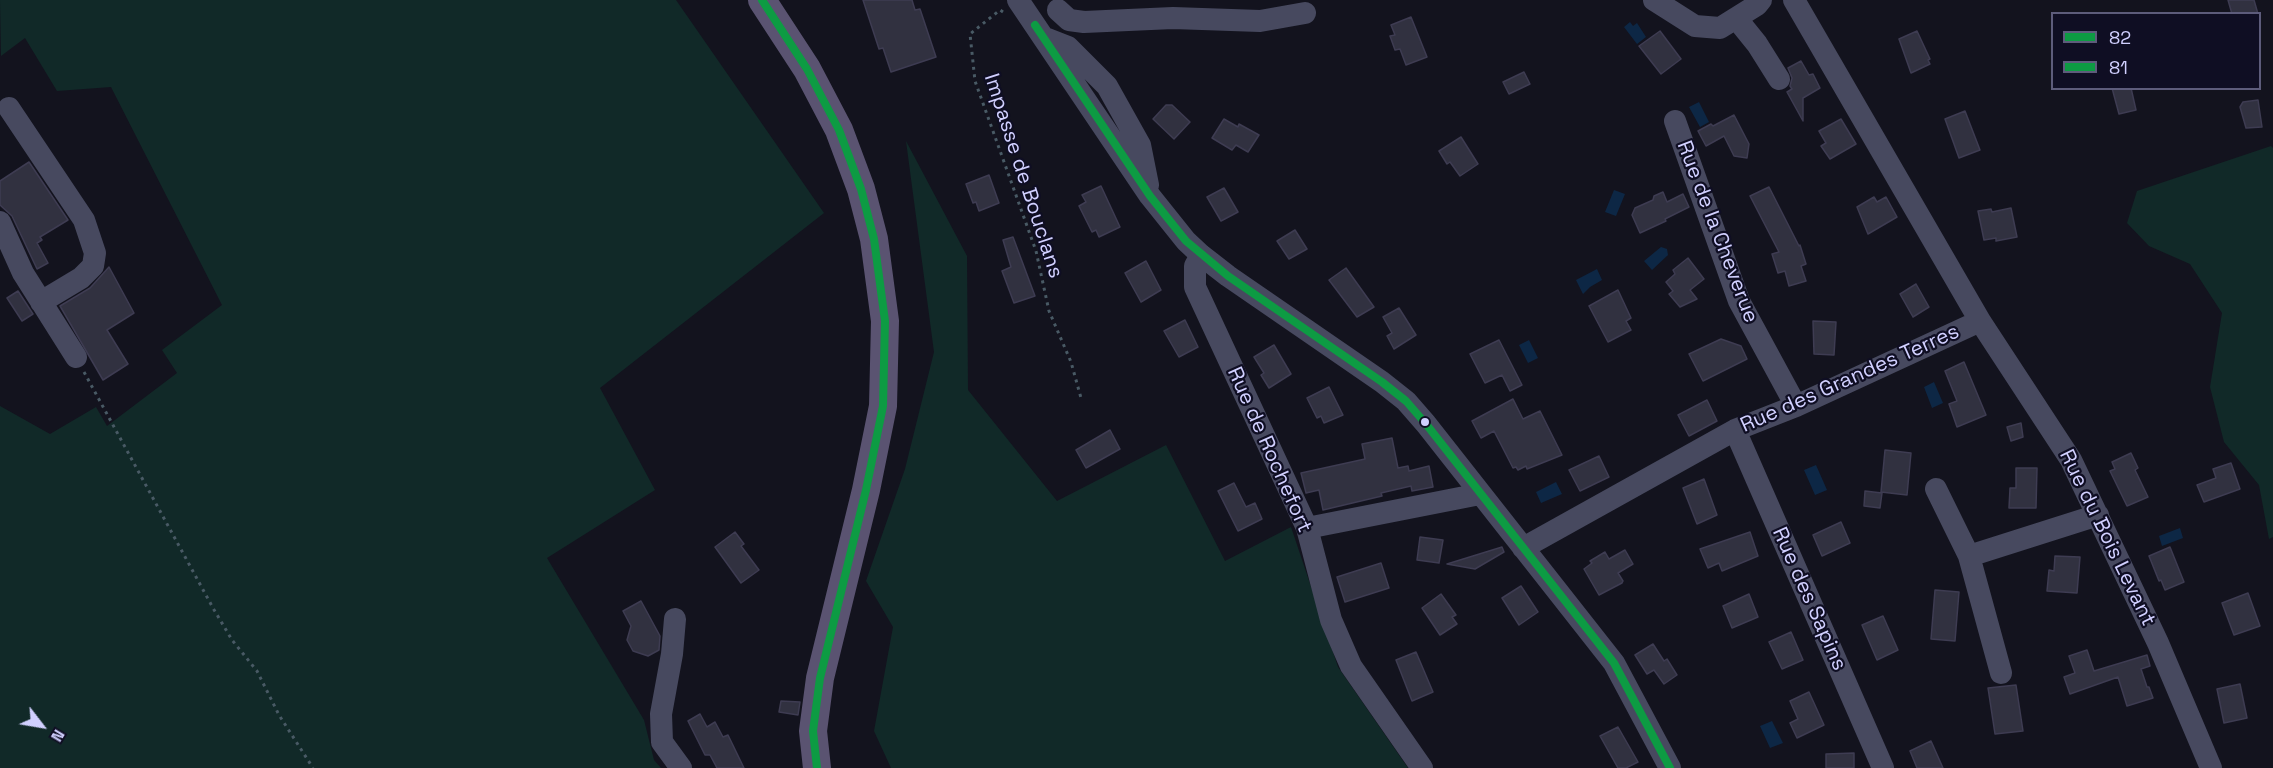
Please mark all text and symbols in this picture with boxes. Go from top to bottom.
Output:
legend [2051,12,2261,90]
text: 82 [2109,26,2131,49]
text: 81 [2109,56,2128,79]
street label: Impasse de Bouclans [978,71,1068,281]
street label: Rue de la Cheverue [1671,137,1763,327]
street label: Rue des Grandes Terres [1737,319,1963,439]
street label: Rue de Rochefort [1221,363,1317,537]
unlabelled marker [1419,416,1431,428]
street label: Rue du Bois Levant [2053,446,2161,630]
street label: Rue des Sapins [1766,524,1852,674]
north arrow [12,696,72,756]
text: N [46,726,70,746]

